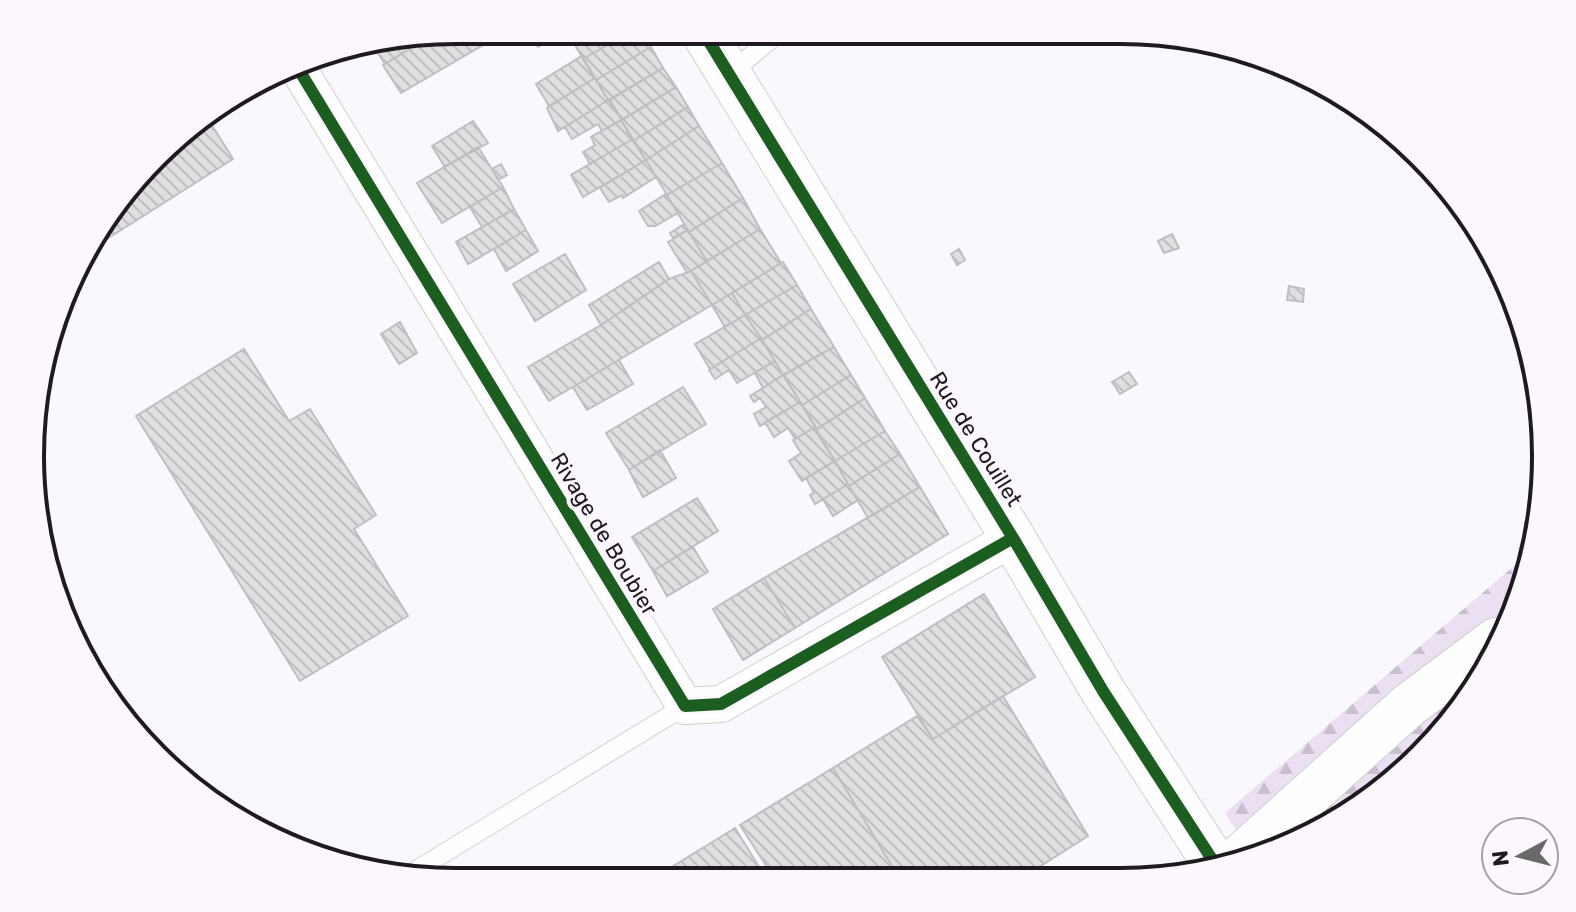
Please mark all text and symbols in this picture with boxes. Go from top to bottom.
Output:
street label: Rue de Couillet [924,367,1028,512]
street label: Rivage de Boubier [545,448,664,621]
north arrow [1480,816,1560,896]
text: N [1486,849,1515,868]

